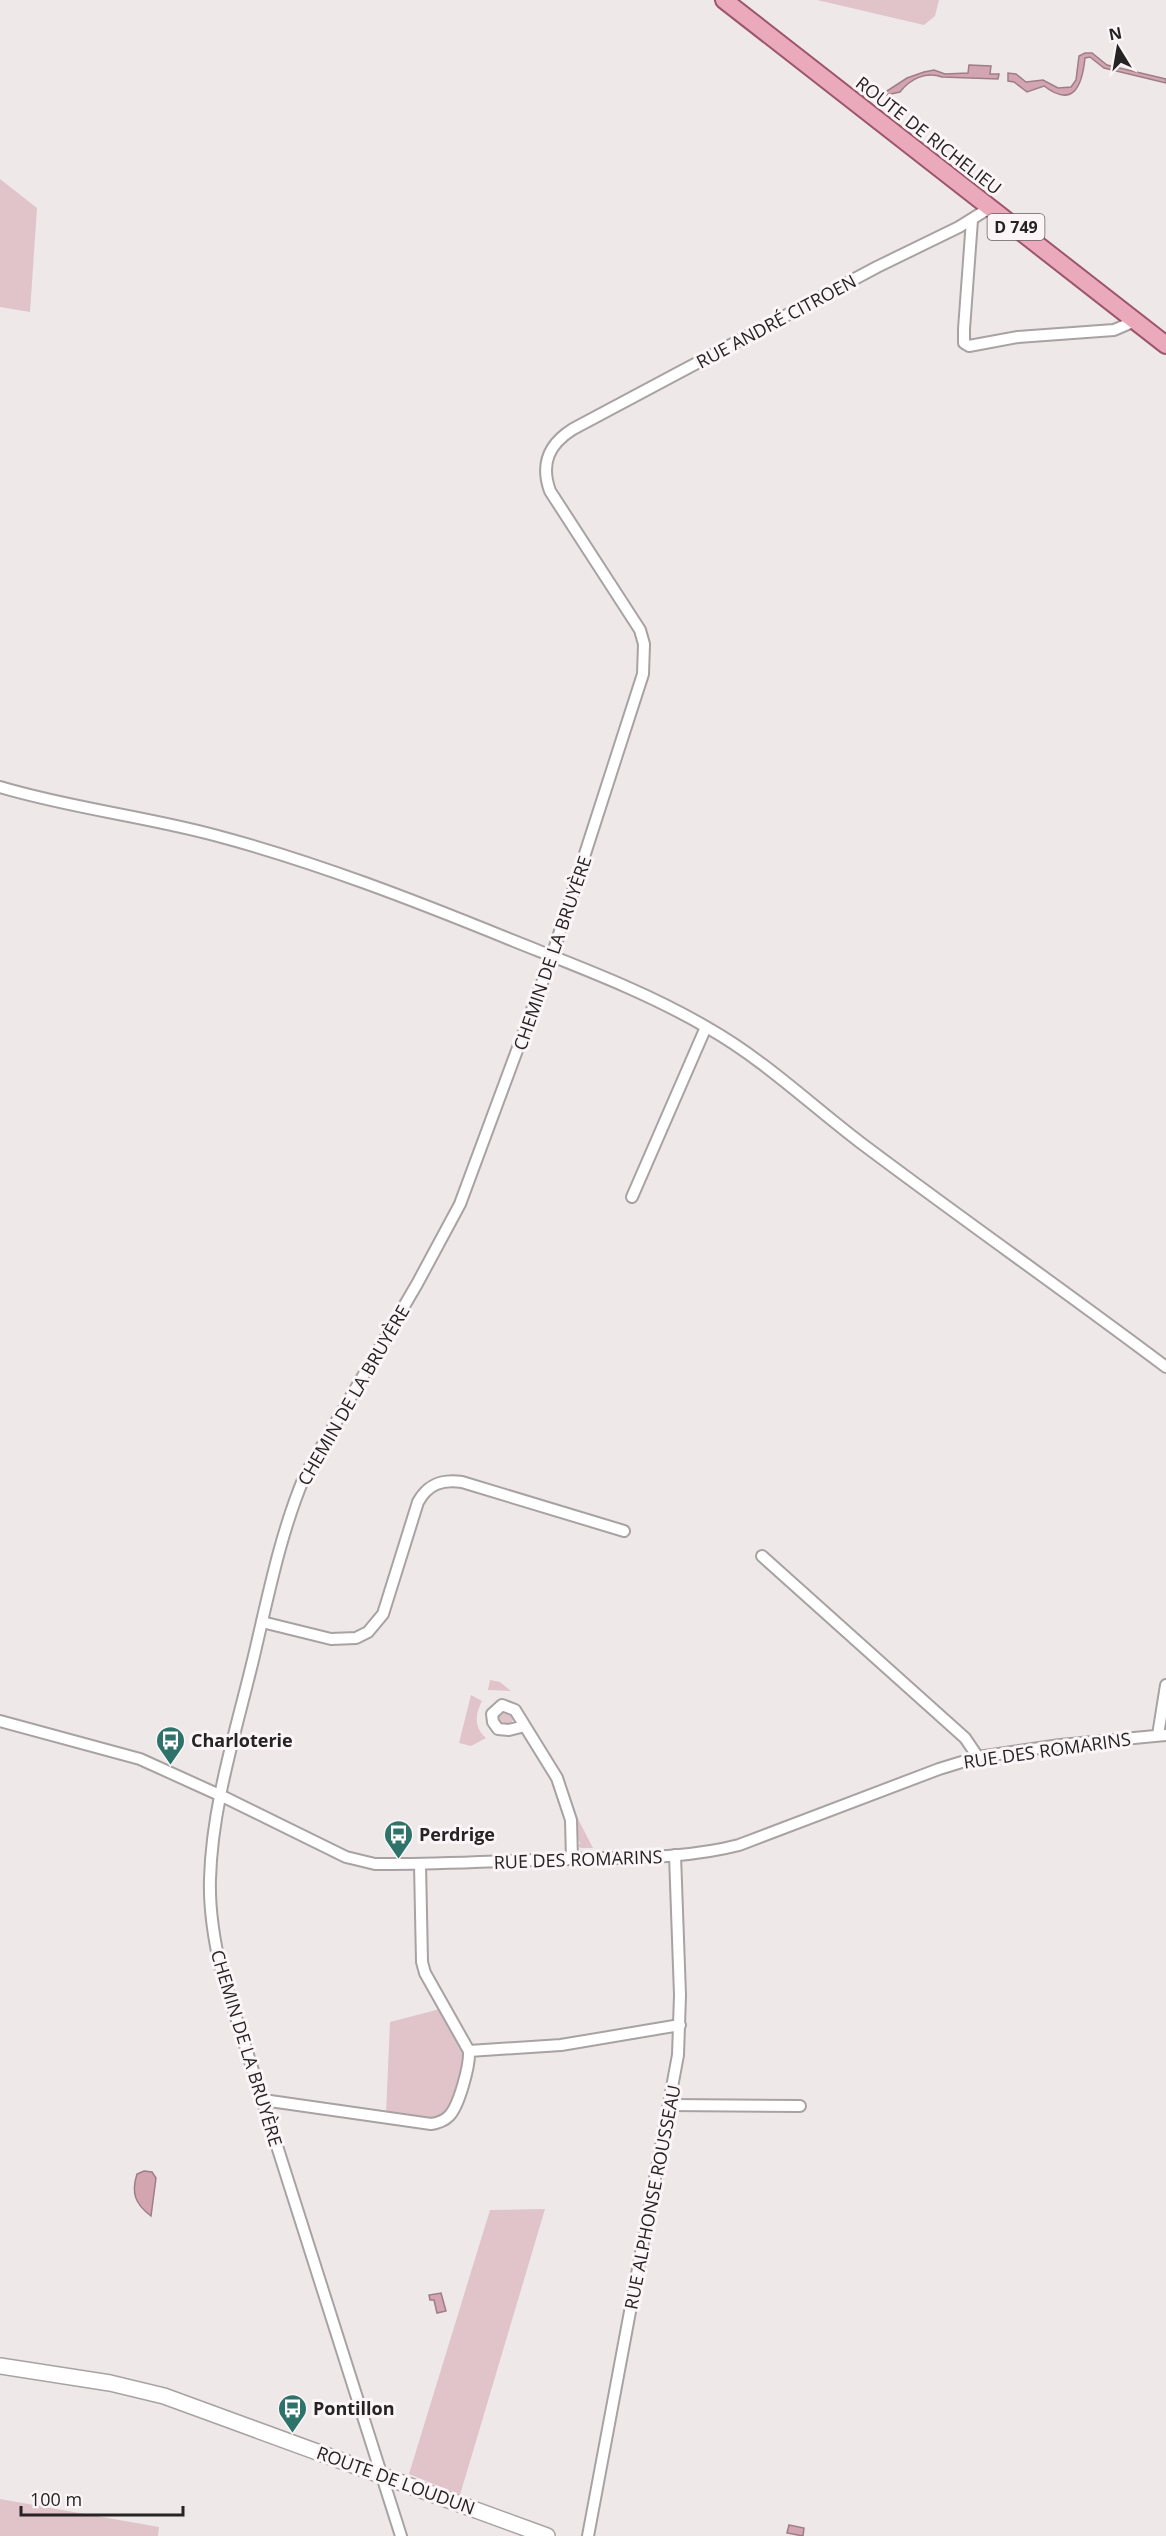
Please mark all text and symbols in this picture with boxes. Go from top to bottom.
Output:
north arrow [1088,18,1148,78]
text: N [1107,21,1124,45]
street label: ROUTE DE RICHELIEU [851,70,1007,200]
road number: D 749 [988,214,1044,240]
street label: RUE ANDRÉ CITROEN [692,269,860,373]
street label: CHEMIN DE LA BRUYÈRE [507,853,597,1053]
street label: CHEMIN DE LA BRUYÈRE [292,1301,414,1489]
bus stop icon: Charloterie [154,1724,186,1766]
street label: RUE DES ROMARINS [962,1726,1132,1774]
place label: Charloterie [191,1728,293,1752]
bus stop icon: Perdrige [382,1818,414,1860]
place label: Perdrige [419,1822,495,1846]
street label: RUE DES ROMARINS [493,1844,663,1874]
street label: CHEMIN DE LA BRUYÈRE [206,1947,288,2149]
street label: RUE ALPHONSE ROUSSEAU [618,2083,686,2311]
bus stop icon: Pontillon [276,2392,308,2434]
place label: Pontillon [313,2396,395,2420]
street label: ROUTE DE LOUDUN [314,2440,478,2520]
scale bar [21,2479,183,2517]
text: 100 m [30,2487,82,2511]

